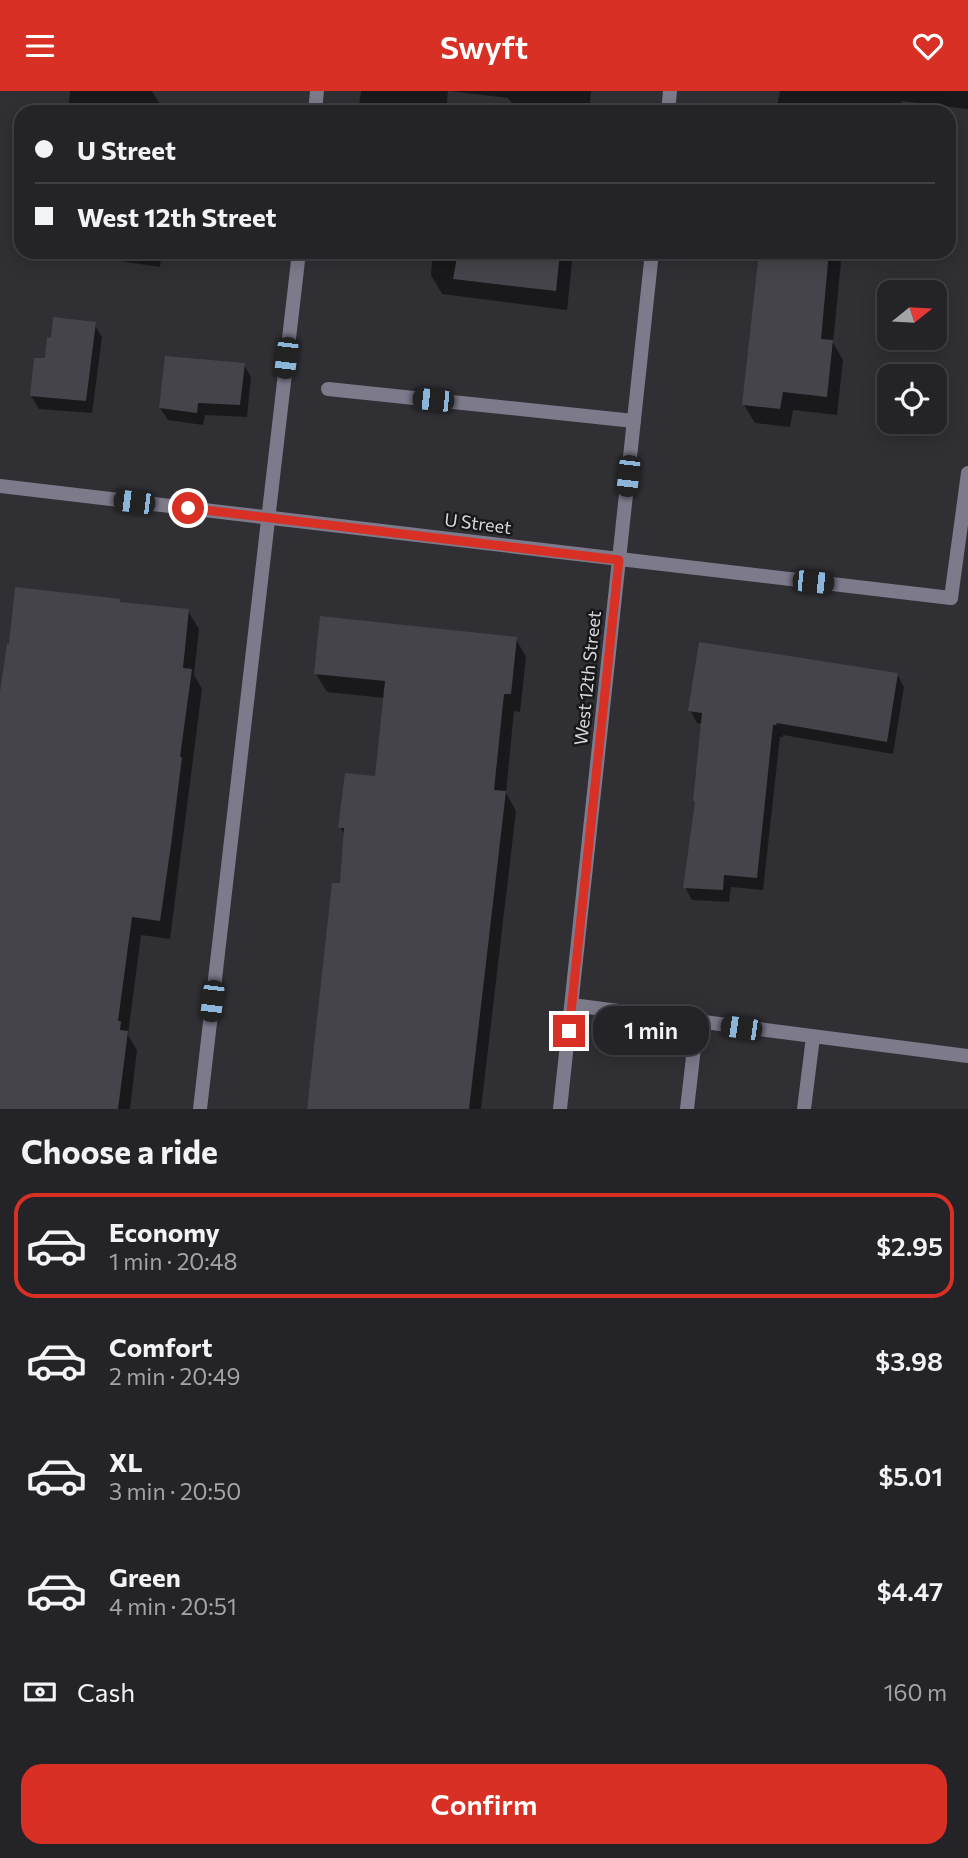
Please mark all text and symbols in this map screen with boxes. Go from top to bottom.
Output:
text: Swyft [440,26,528,66]
icon: menu [21,27,59,65]
icon: heart [909,27,947,65]
text: U Street [77,134,176,165]
text: West 12th Street [77,201,277,232]
north arrow [877,280,947,350]
map controls [877,280,947,434]
car [274,336,299,380]
button: locate [877,364,947,434]
car [412,387,455,413]
car [616,454,641,498]
car [112,489,157,515]
route start [172,492,204,524]
street label: U Street [443,508,513,538]
car [792,569,835,595]
street label: West 12th Street [569,610,605,746]
car [200,979,225,1023]
callout: 1 min [594,1007,709,1055]
route end [553,1015,585,1047]
car [719,1015,764,1041]
text: 1 min [624,1016,678,1044]
text: Choose a ride [21,1131,218,1171]
icon: car [25,1214,88,1277]
text: Economy [109,1216,220,1247]
text: $2.95 [876,1230,943,1261]
text: 1 min · 20:48 [109,1247,238,1275]
icon: car [25,1329,88,1392]
text: Comfort [109,1331,212,1362]
text: $3.98 [875,1345,943,1376]
text: 2 min · 20:49 [109,1362,240,1390]
icon: car [25,1444,88,1507]
text: XL [109,1446,143,1477]
text: $5.01 [879,1460,943,1491]
text: 3 min · 20:50 [109,1477,241,1505]
icon: car [25,1559,88,1622]
text: Green [109,1561,181,1592]
text: $4.47 [877,1575,943,1606]
text: 4 min · 20:51 [109,1592,237,1620]
icon: cash [21,1673,59,1711]
text: Cash [77,1676,135,1707]
text: 160 m [884,1678,947,1706]
button: Confirm [21,1764,947,1844]

